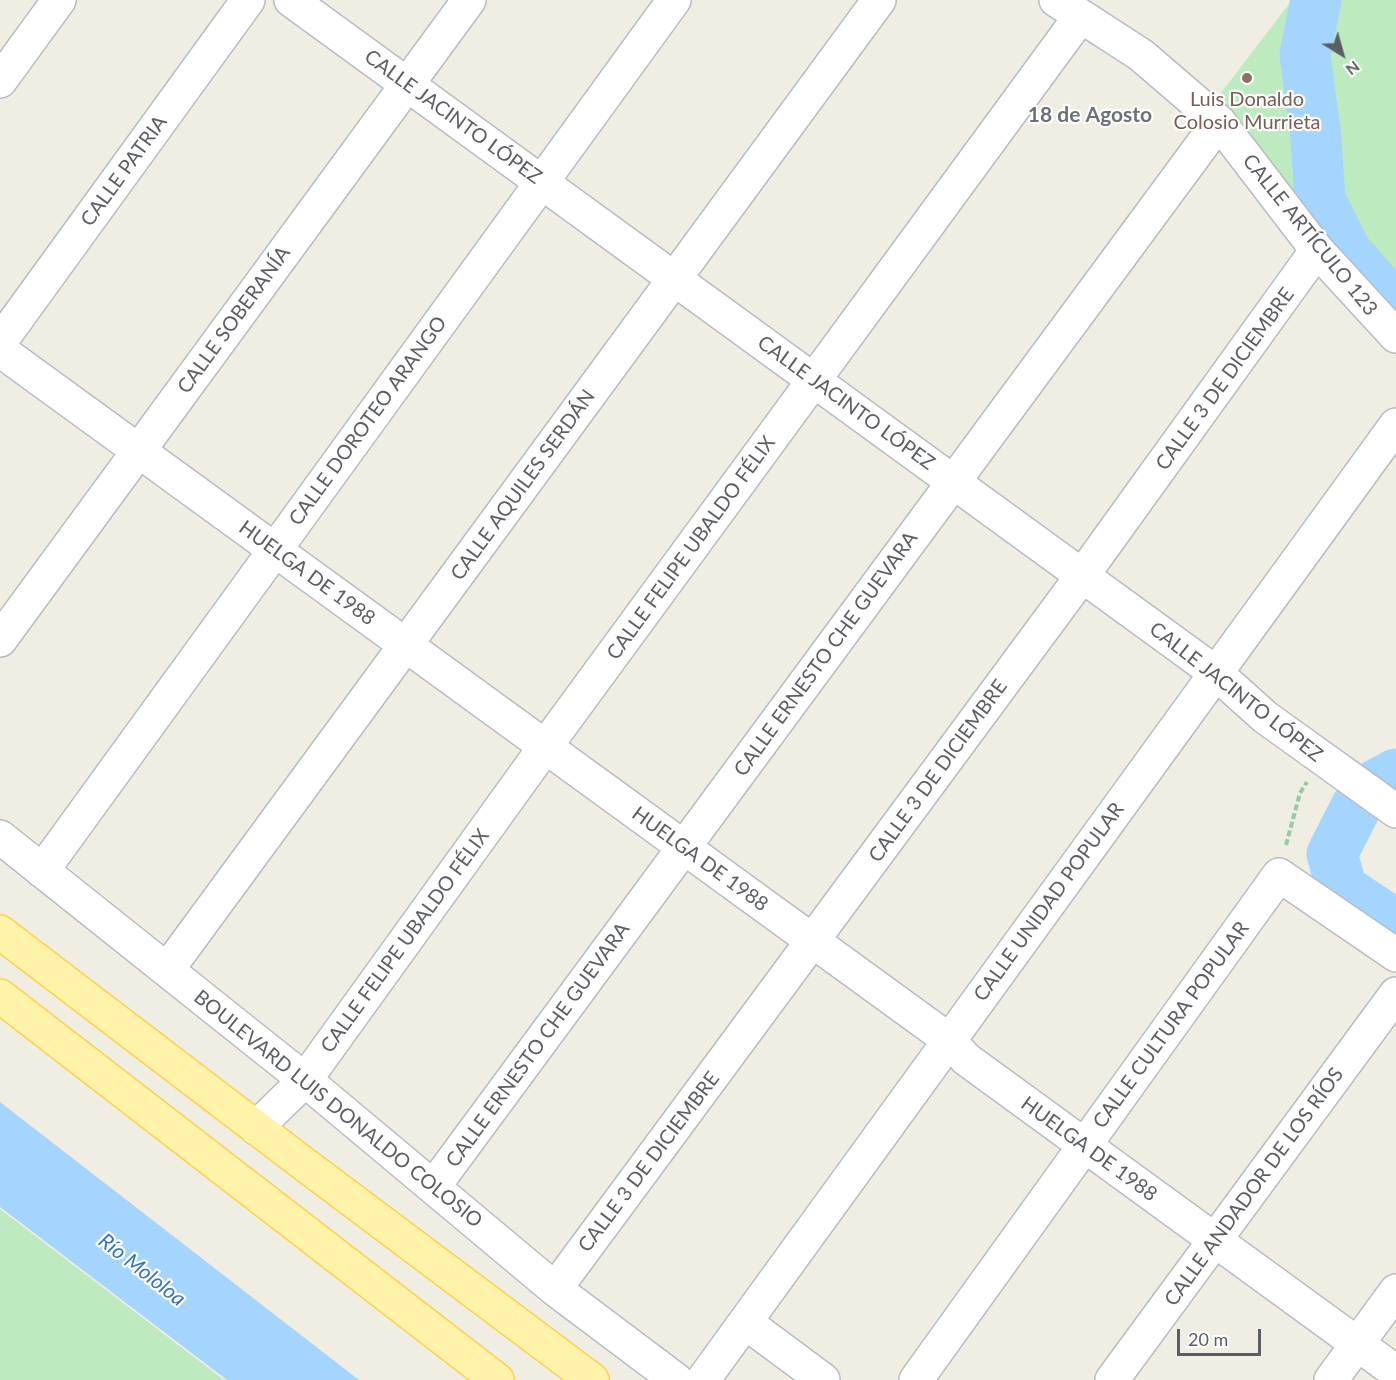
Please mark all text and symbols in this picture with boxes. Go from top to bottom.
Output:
north arrow [1312,24,1372,84]
street label: CALLE JACINTO LÓPEZ [360,45,546,189]
text: N [1342,57,1364,80]
marker: Luis Donaldo Colosio Murrieta [1240,71,1254,85]
place label: Luis Donaldo Colosio Murrieta [1174,88,1320,135]
district label: 18 de Agosto [1028,102,1152,128]
street label: CALLE PATRIA [76,111,172,231]
street label: CALLE ARTÍCULO 123 [1238,149,1382,321]
street label: CALLE SOBERANÍA [173,242,295,398]
street label: CALLE 3 DE DICIEMBRE [1151,283,1299,475]
street label: CALLE DOROTEO ARANGO [284,312,452,530]
street label: CALLE JACINTO LÓPEZ [753,331,939,475]
street label: CALLE AQUILES SERDÁN [446,385,600,585]
street label: CALLE FELIPE UBALDO FÉLIX [602,431,780,665]
street label: HUELGA DE 1988 [234,516,380,630]
street label: CALLE ERNESTO CHE GUEVARA [729,527,923,781]
street label: CALLE JACINTO LÓPEZ [1145,617,1327,767]
street label: CALLE 3 DE DICIEMBRE [864,675,1012,867]
street label: CALLE UNIDAD POPULAR [969,798,1129,1006]
street label: HUELGA DE 1988 [627,802,773,916]
street label: CALLE FELIPE UBALDO FÉLIX [316,824,494,1058]
street label: CALLE CULTURA POPULAR [1088,917,1254,1133]
street label: CALLE ERNESTO CHE GUEVARA [441,918,635,1172]
street label: BOULEVARD LUIS DONALDO COLOSIO [189,985,487,1233]
street label: CALLE ANDADOR DE LOS RÍOS [1159,1063,1349,1311]
street label: CALLE 3 DE DICIEMBRE [573,1067,725,1257]
street label: HUELGA DE 1988 [1016,1092,1162,1206]
water label: Río Mololoa [93,1228,191,1312]
scale bar [1180,1317,1264,1355]
text: 20 m [1188,1328,1228,1350]

